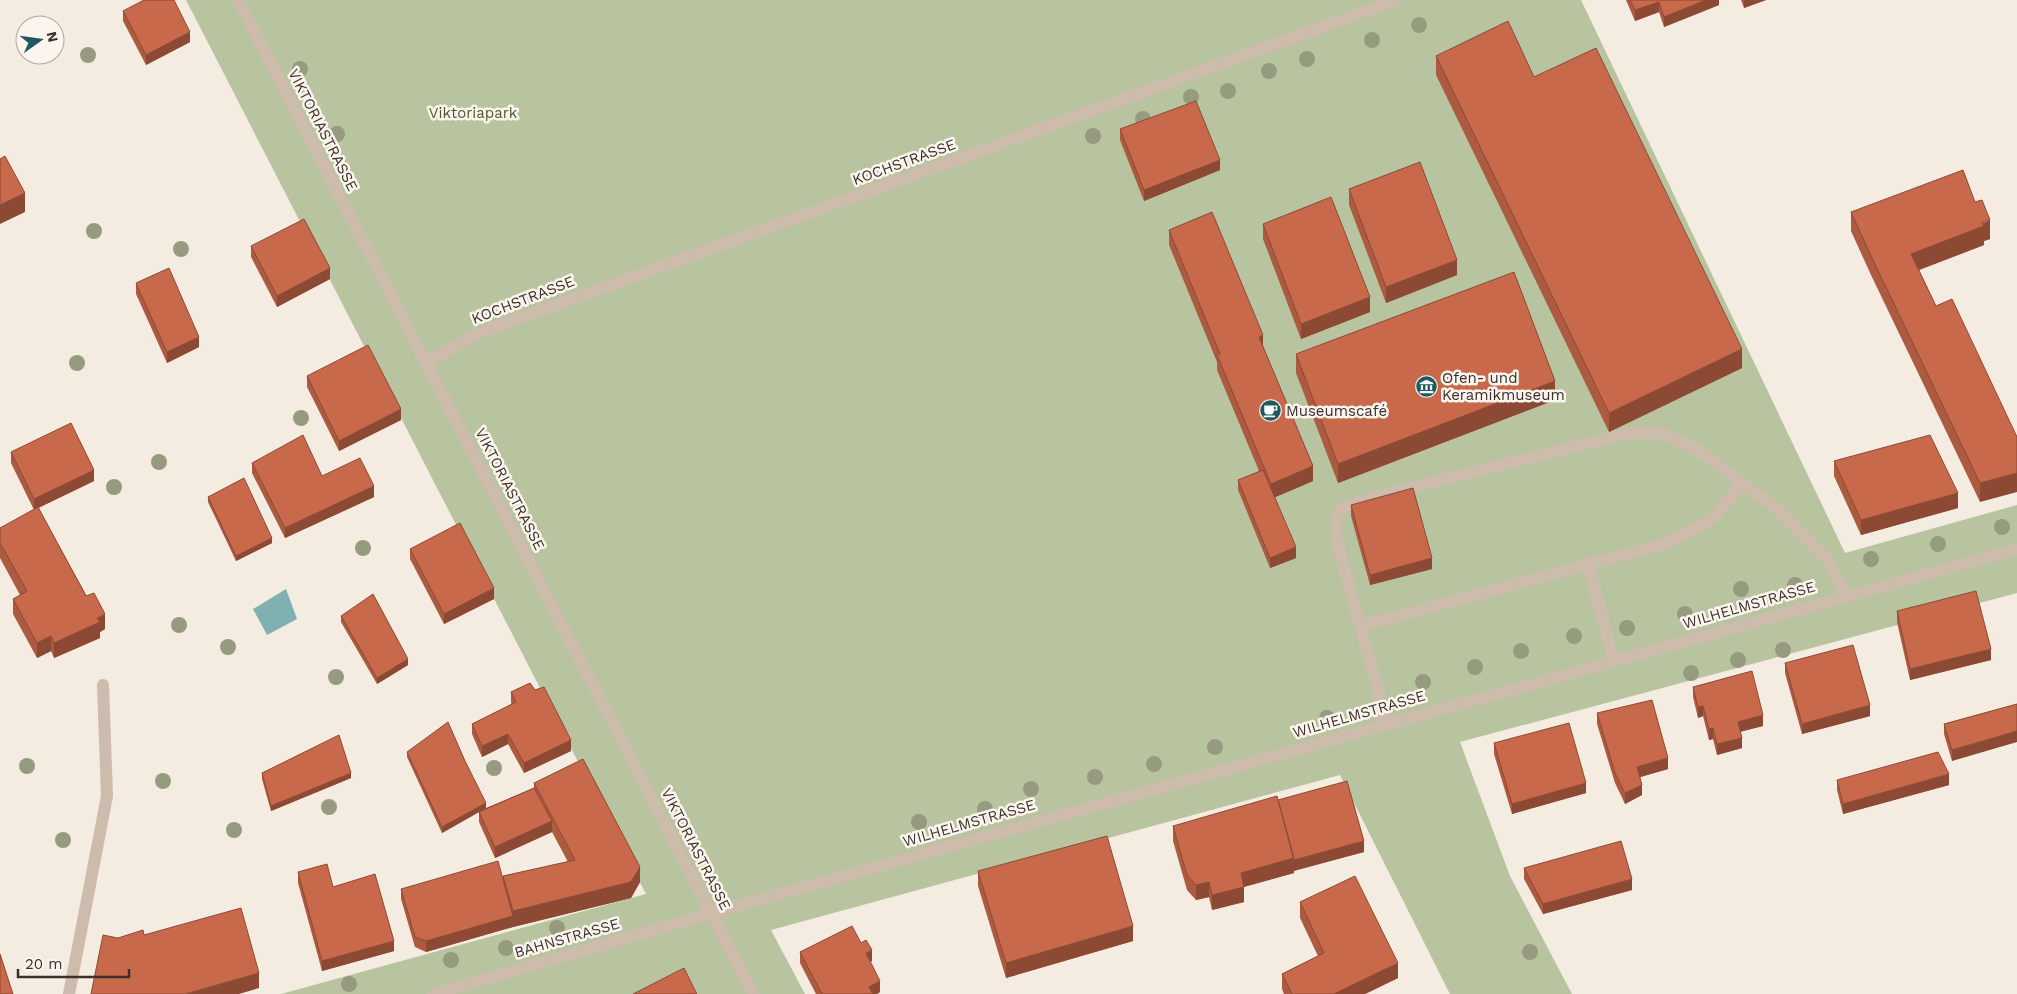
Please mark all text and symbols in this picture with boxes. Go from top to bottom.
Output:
north arrow [15,15,65,65]
text: N [44,30,62,44]
street label: VIKTORIASTRASSE [284,66,362,194]
park label: Viktoriapark [429,104,518,122]
street label: KOCHSTRASSE [850,135,958,189]
street label: KOCHSTRASSE [469,272,577,328]
place label: Ofen- und Keramikmuseum [1442,369,1565,404]
museum icon: Ofen- und Keramikmuseum [1414,375,1438,399]
cafe icon: Museumscafé [1258,399,1282,423]
place label: Museumscafé [1286,402,1387,420]
street label: VIKTORIASTRASSE [471,425,549,553]
street label: WILHELMSTRASSE [1681,577,1817,633]
street label: WILHELMSTRASSE [1291,686,1427,742]
street label: VIKTORIASTRASSE [657,785,735,913]
street label: WILHELMSTRASSE [901,795,1037,851]
street label: BAHNSTRASSE [512,914,622,962]
scale bar [18,946,129,978]
text: 20 m [25,955,63,973]

